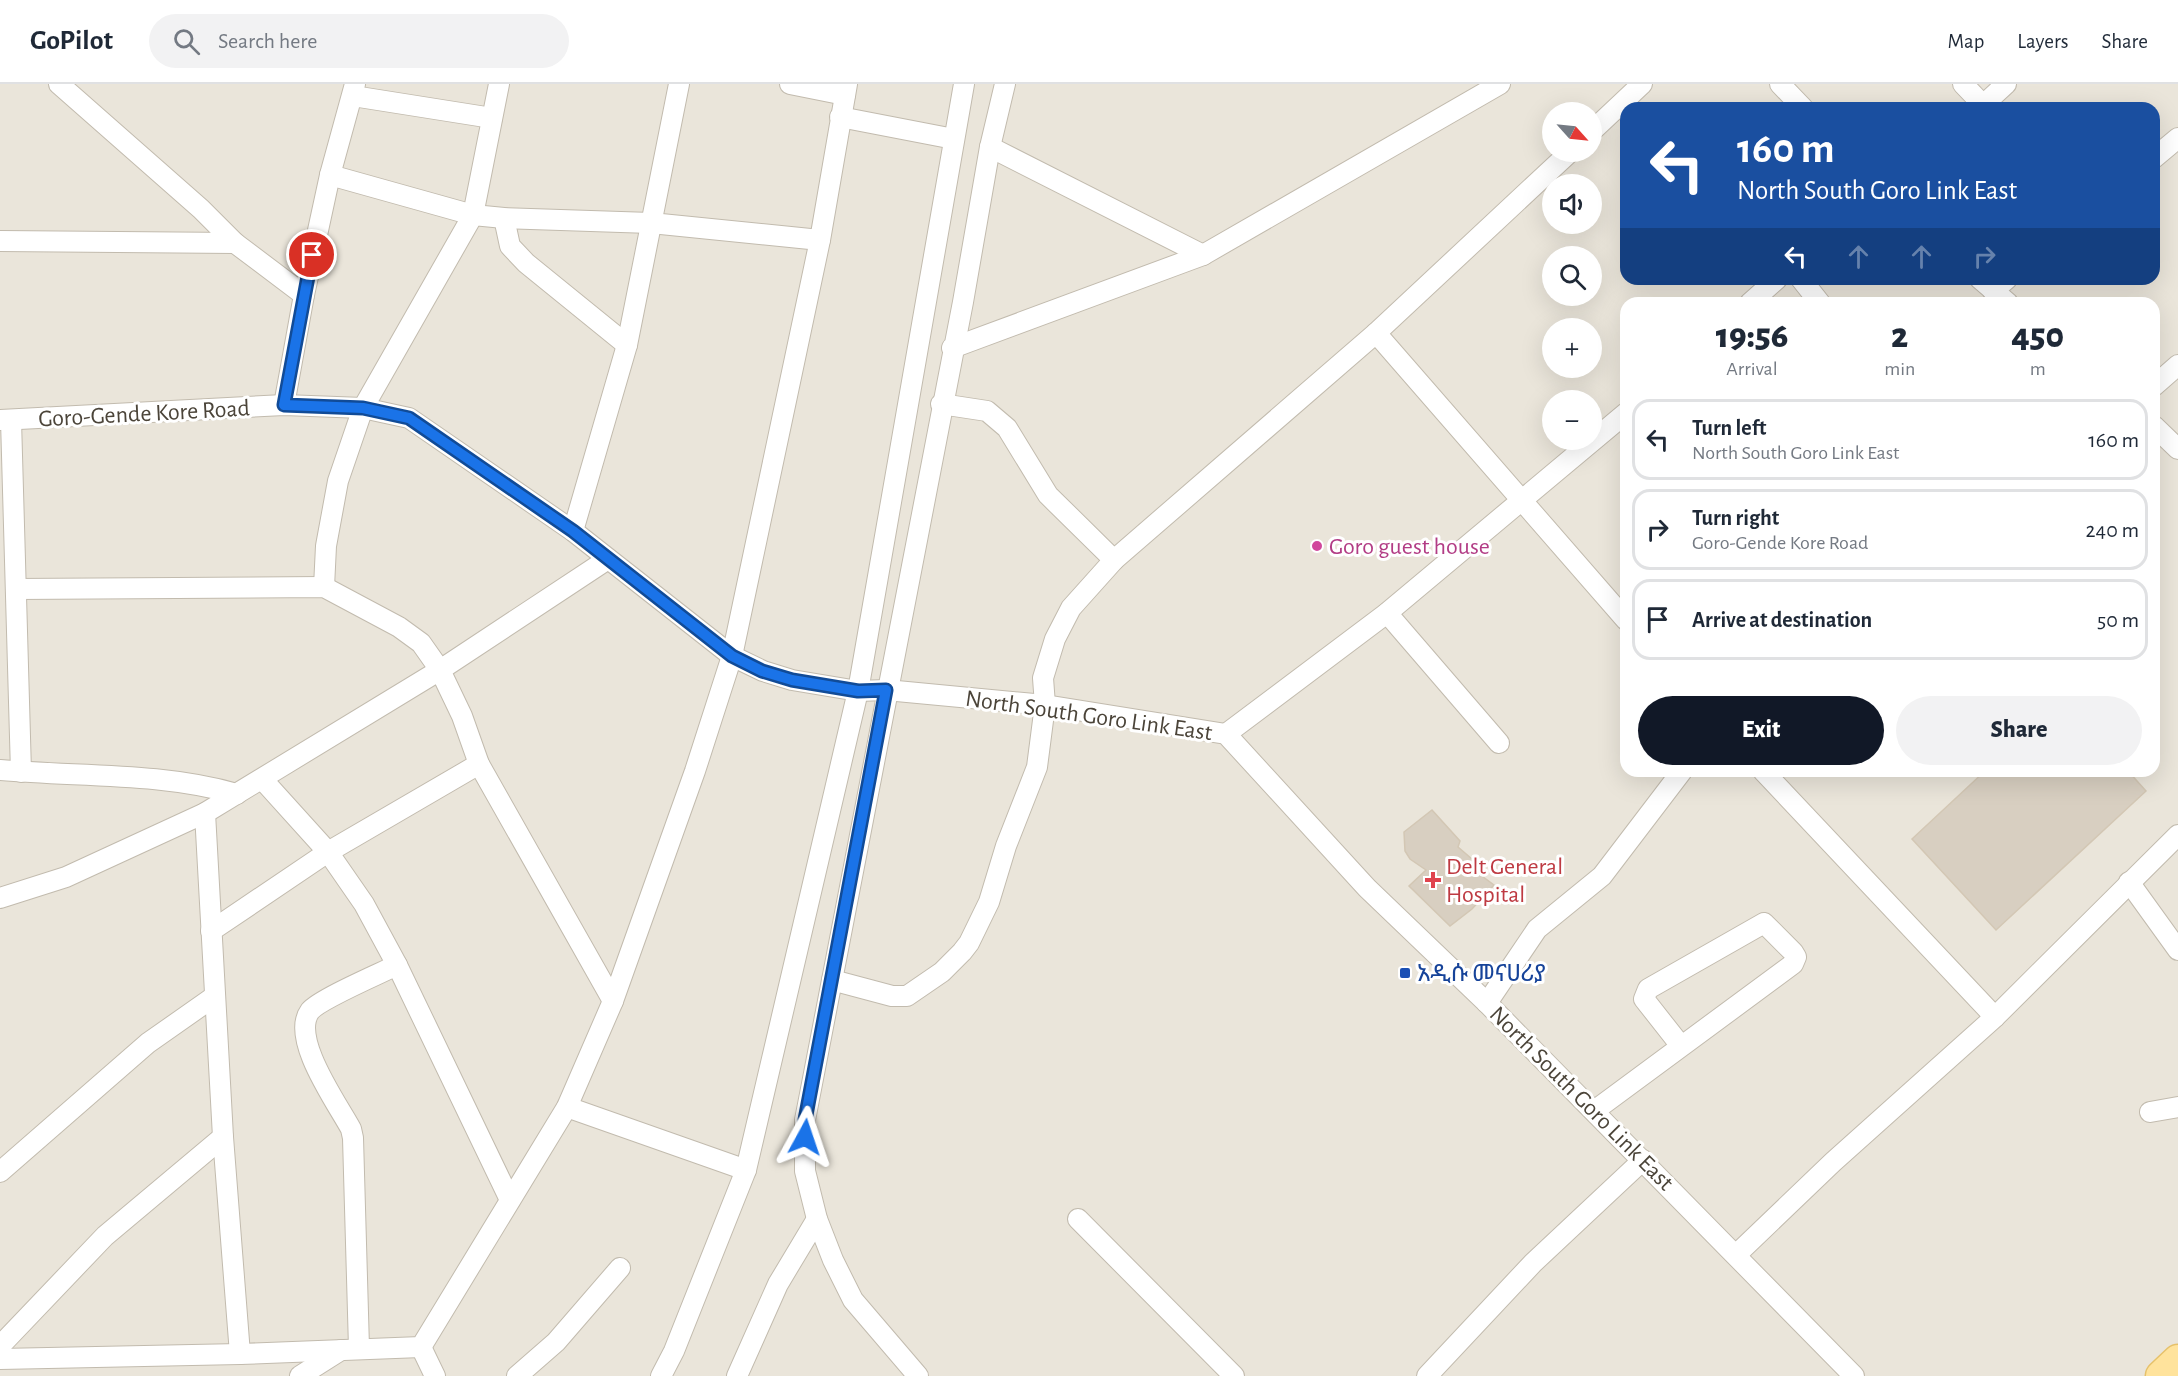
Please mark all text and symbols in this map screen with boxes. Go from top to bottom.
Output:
search box [149,14,569,68]
icon: search [170,25,203,58]
text: GoPilot [30,27,113,55]
text: Search here [218,30,318,52]
text: Map [1948,31,1984,52]
text: Layers [2017,31,2068,52]
text: Share [2101,31,2148,52]
north arrow [1542,102,1602,162]
map controls [1542,102,1602,450]
icon: left [1638,126,1716,204]
text: 160 m [1737,128,1835,170]
button: sound [1542,174,1602,234]
text: North South Goro Link East [1737,177,2017,204]
pin [286,229,337,280]
icon: arrive [295,238,328,271]
icon: left [1779,240,1812,273]
icon: ahead [1842,240,1875,273]
icon: ahead [1905,240,1938,273]
icon: right [1968,240,2001,273]
button: search [1542,246,1602,306]
button: + [1542,318,1602,378]
text: 19:56 [1716,318,1788,354]
text: 2 [1891,318,1908,354]
text: 450 [2011,318,2064,354]
text: Arrival [1726,359,1778,379]
text: min [1884,359,1915,379]
text: m [2030,359,2046,379]
button: − [1542,390,1602,450]
street label: Goro-Gende Kore Road [38,396,250,432]
text: Turn left [1692,417,1766,439]
icon: left [1641,423,1674,456]
text: 160 m [2088,429,2139,451]
text: North South Goro Link East [1692,443,1900,463]
text: Turn right [1692,507,1779,529]
icon: right [1641,513,1674,546]
text: 240 m [2086,519,2139,541]
text: Goro-Gende Kore Road [1692,533,1868,553]
place label: Goro guest house [1329,535,1490,559]
marker: Goro guest house [1310,539,1324,553]
icon: arrive [1641,603,1674,636]
text: Arrive at destination [1692,609,1872,631]
text: 50 m [2097,609,2139,631]
street label: North South Goro Link East [964,687,1214,745]
button: Exit [1638,696,1884,765]
button: Share [1896,696,2142,765]
place label: Delt General Hospital [1446,855,1563,907]
marker: Delt General Hospital [1424,871,1442,889]
place label: አዲሱ መናሀሪያ [1417,962,1546,986]
marker: አዲሱ መናሀሪያ [1398,966,1412,980]
street label: North South Goro Link East [1485,1002,1678,1195]
position arrow [773,1105,837,1169]

